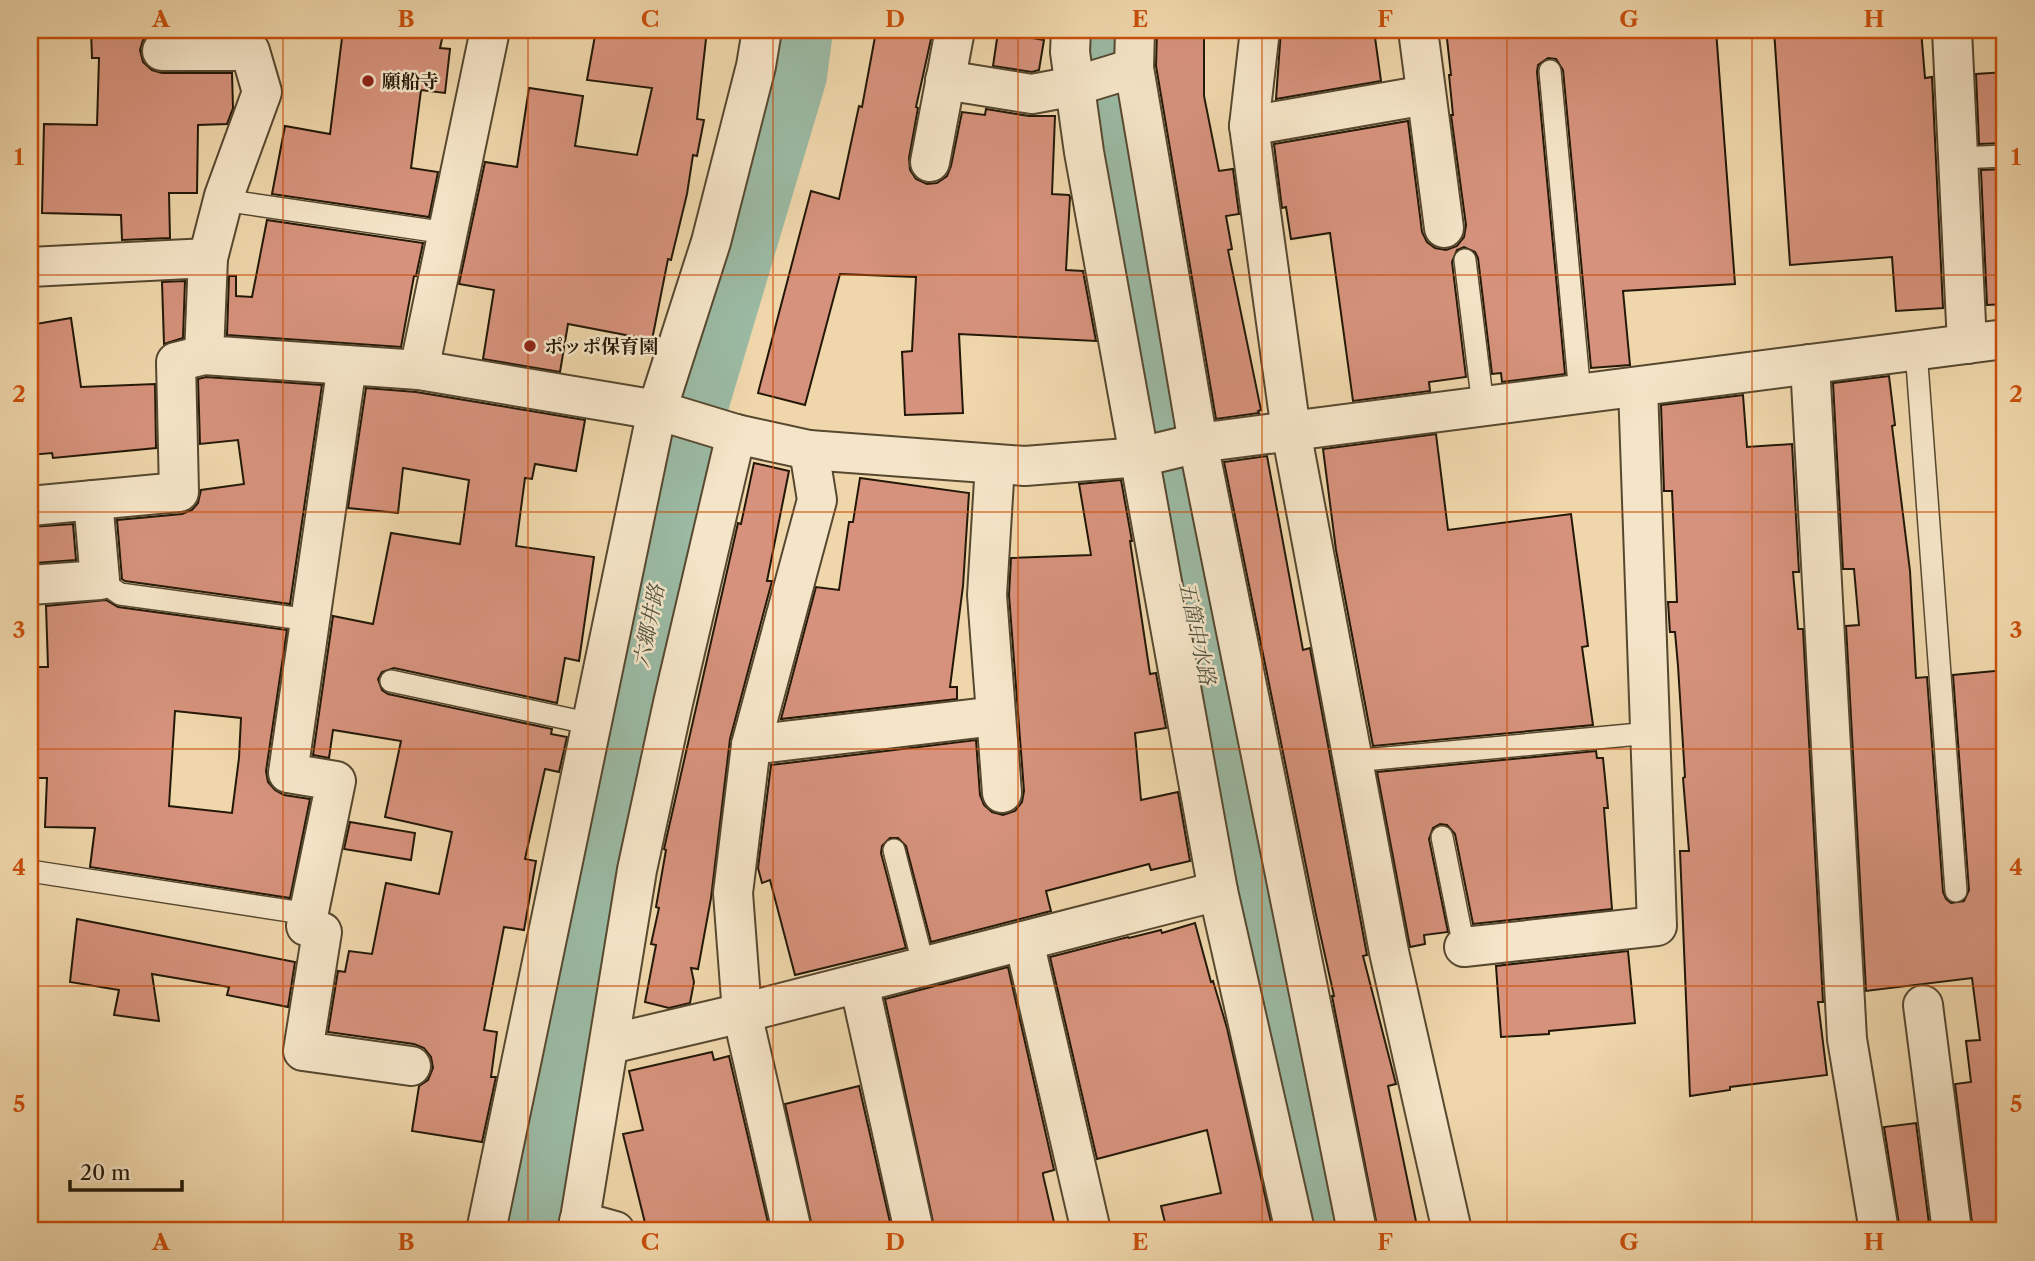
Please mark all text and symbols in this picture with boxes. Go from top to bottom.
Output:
text: A [151,5,171,33]
text: B [397,5,415,33]
text: C [641,5,659,33]
text: D [885,5,905,33]
text: E [1132,5,1148,33]
text: F [1377,5,1393,33]
text: G [1619,5,1639,33]
text: H [1864,5,1885,33]
place label: 願船寺 [382,70,439,93]
marker: 願船寺 [360,73,376,89]
text: 1 [14,143,25,171]
text: 1 [2011,143,2022,171]
place label: ポッポ保育園 [544,335,658,358]
marker: ポッポ保育園 [522,338,538,354]
text: 2 [12,380,26,408]
text: 2 [2009,380,2023,408]
water label: 五箇中水路 [1174,579,1221,689]
water label: 六郷井路 [628,580,669,670]
text: 3 [13,616,26,644]
text: 3 [2010,616,2023,644]
text: 4 [12,853,26,881]
text: 4 [2009,853,2023,881]
text: 5 [13,1090,25,1118]
text: 5 [2010,1090,2022,1118]
scale bar [70,1149,182,1193]
text: 20 m [80,1160,131,1185]
text: A [151,1228,171,1256]
text: B [397,1228,415,1256]
text: C [641,1228,659,1256]
text: D [885,1228,905,1256]
text: E [1132,1228,1148,1256]
text: F [1377,1228,1393,1256]
text: G [1619,1228,1639,1256]
text: H [1864,1228,1885,1256]

